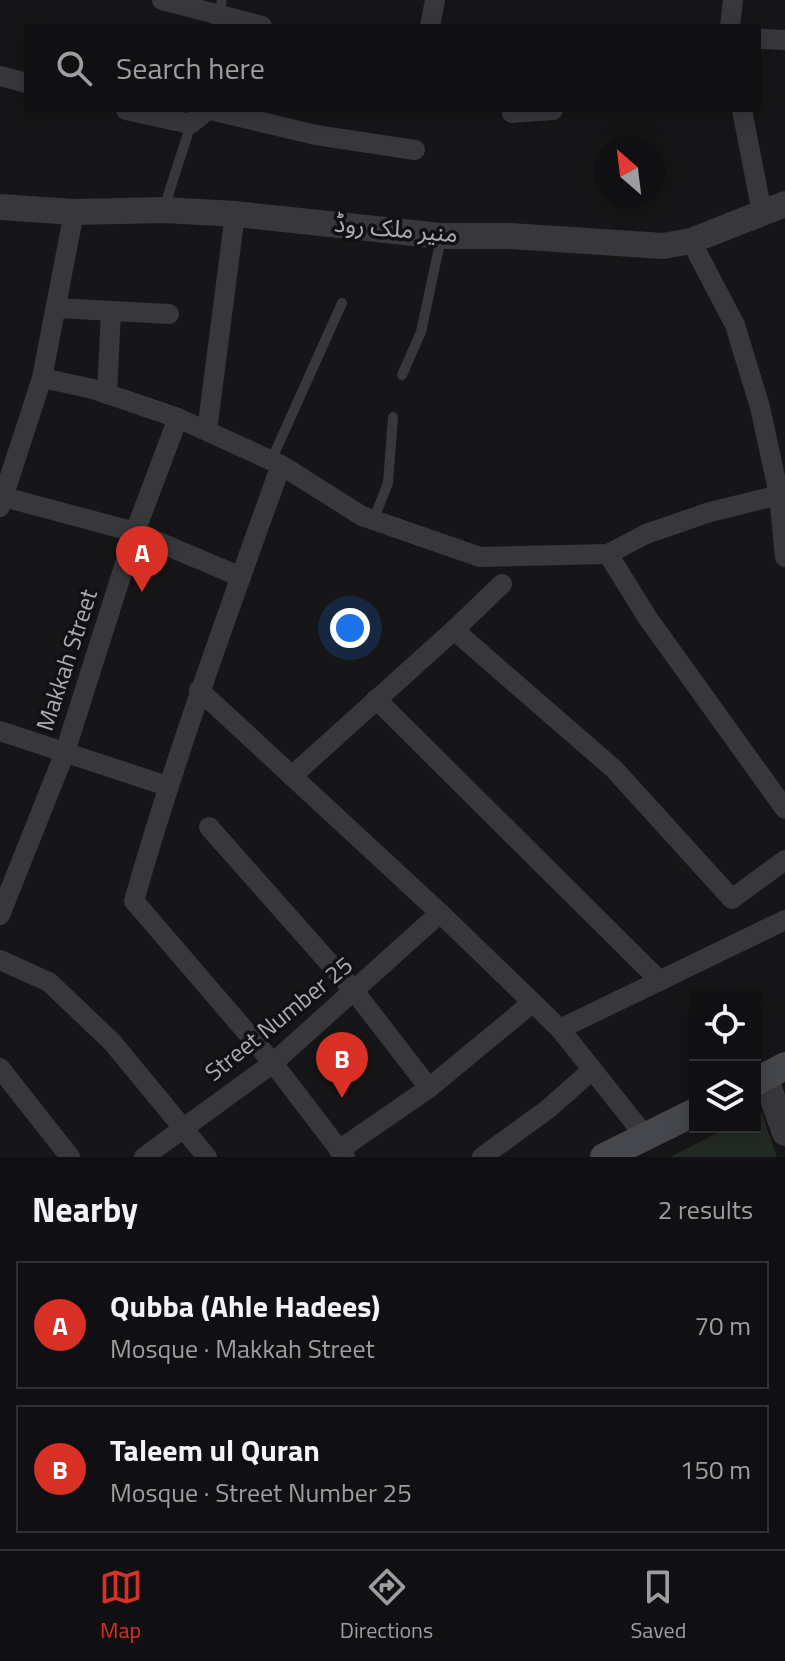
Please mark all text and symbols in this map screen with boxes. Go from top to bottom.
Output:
search box [24,24,761,112]
text: Search here [116,45,265,91]
icon: search [52,46,96,90]
north arrow [593,136,665,208]
street label: منیر ملک روڈ [333,205,459,251]
pin: A [116,526,168,592]
street label: Makkah Street [26,584,106,735]
your location [330,608,370,648]
street label: Street Number 25 [197,947,360,1089]
map controls [689,989,761,1133]
button: locate [689,989,761,1061]
pin: B [316,1032,368,1098]
button: layers [689,1061,761,1133]
text: Nearby [32,1183,138,1235]
text: 2 results [658,1190,753,1229]
text: Qubba (Ahle Hadees) [110,1283,380,1329]
text: A [52,1306,68,1345]
text: 70 m [694,1306,751,1345]
text: Mosque · Makkah Street [110,1329,375,1368]
text: Taleem ul Quran [110,1427,320,1473]
text: B [52,1450,68,1489]
text: 150 m [680,1450,751,1489]
text: Mosque · Street Number 25 [110,1473,412,1512]
tab: Map [99,1565,143,1647]
tab: Directions [340,1565,433,1647]
tab: Saved [630,1565,686,1647]

